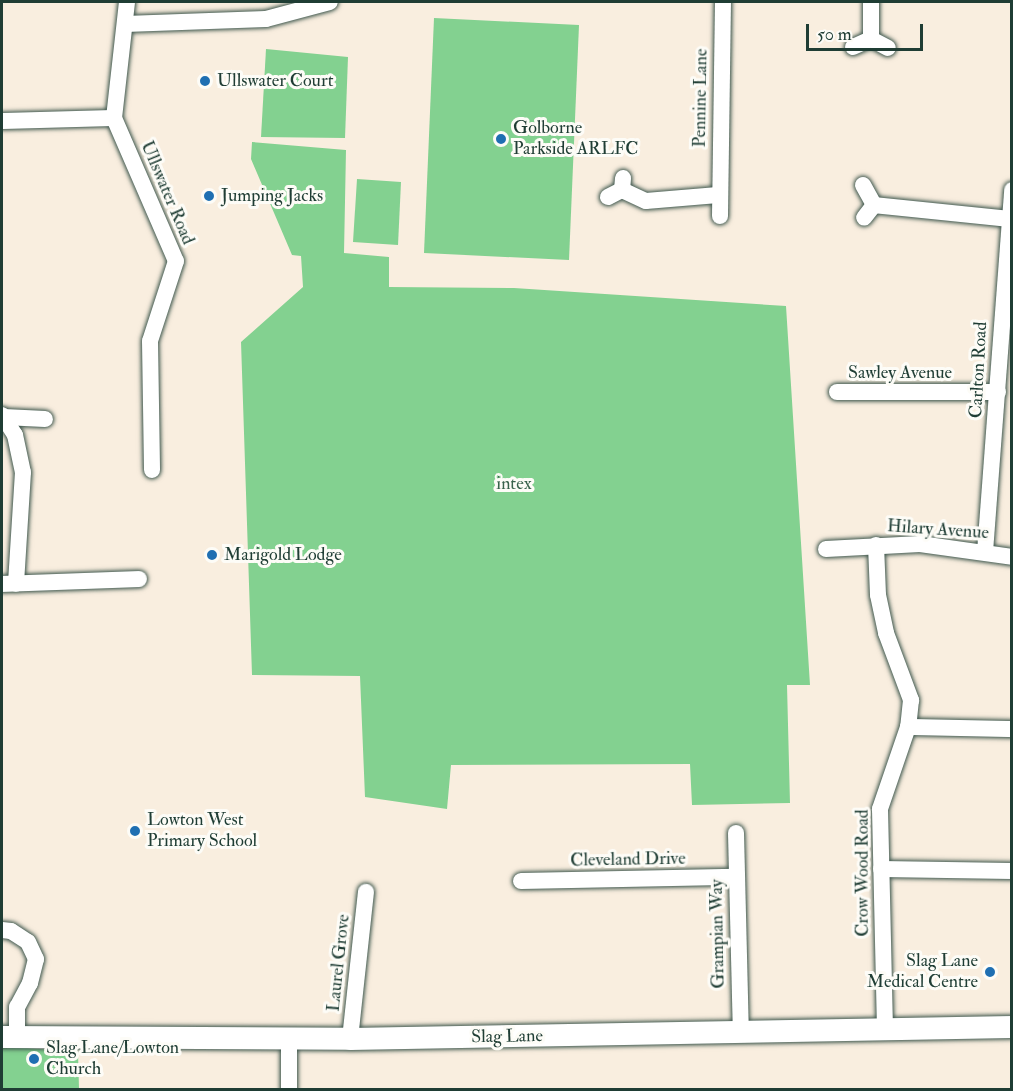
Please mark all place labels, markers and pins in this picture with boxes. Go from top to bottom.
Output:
place label: Ullswater Court [217,70,333,92]
marker: Ullswater Court [198,74,212,88]
place label: Golborne Parkside ARLFC [513,118,638,160]
marker: Golborne Parkside ARLFC [494,132,508,146]
place label: Jumping Jacks [221,185,323,207]
marker: Jumping Jacks [202,189,216,203]
place label: Marigold Lodge [224,544,342,566]
marker: Marigold Lodge [205,548,219,562]
place label: Lowton West Primary School [147,810,257,852]
marker: Lowton West Primary School [128,824,142,838]
place label: Slag Lane Medical Centre [867,951,978,994]
marker: Slag Lane Medical Centre [983,965,997,979]
place label: Slag Lane/Lowton Church [46,1038,179,1080]
marker: Slag Lane/Lowton Church [27,1052,41,1066]

